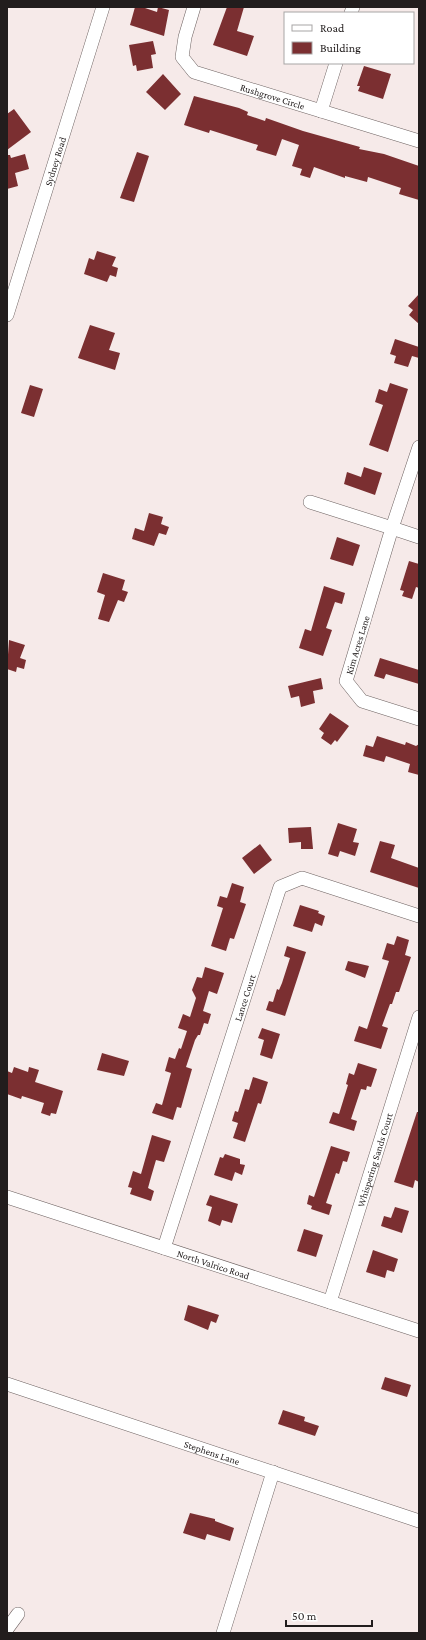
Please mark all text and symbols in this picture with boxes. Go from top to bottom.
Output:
legend [284,12,414,64]
text: Road [320,21,345,35]
text: Building [320,41,361,55]
street label: Rushgrove Circle [239,82,307,112]
street label: Sydney Road [43,135,68,187]
street label: Kim Acres Lane [343,614,372,676]
street label: Lance Court [232,972,258,1022]
street label: Whispering Sands Court [355,1111,395,1208]
street label: North Valrico Road [176,1248,252,1282]
street label: Stephens Lane [183,1438,242,1467]
scale bar [286,1602,372,1628]
text: 50 m [292,1609,317,1623]

